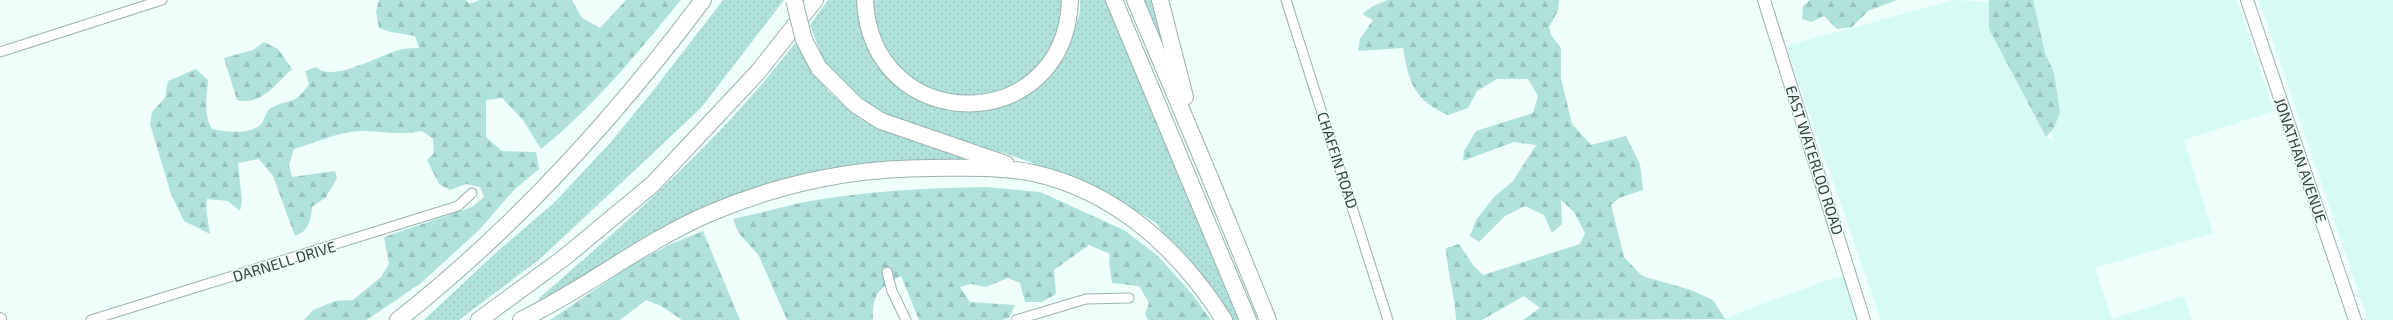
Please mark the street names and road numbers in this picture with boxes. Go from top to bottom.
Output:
street label: EAST WATERLOO ROAD [1782,83,1848,237]
street label: JONATHAN AVENUE [2271,95,2331,225]
street label: CHAFFIN ROAD [1314,109,1362,211]
street label: DARNELL DRIVE [230,237,338,285]

